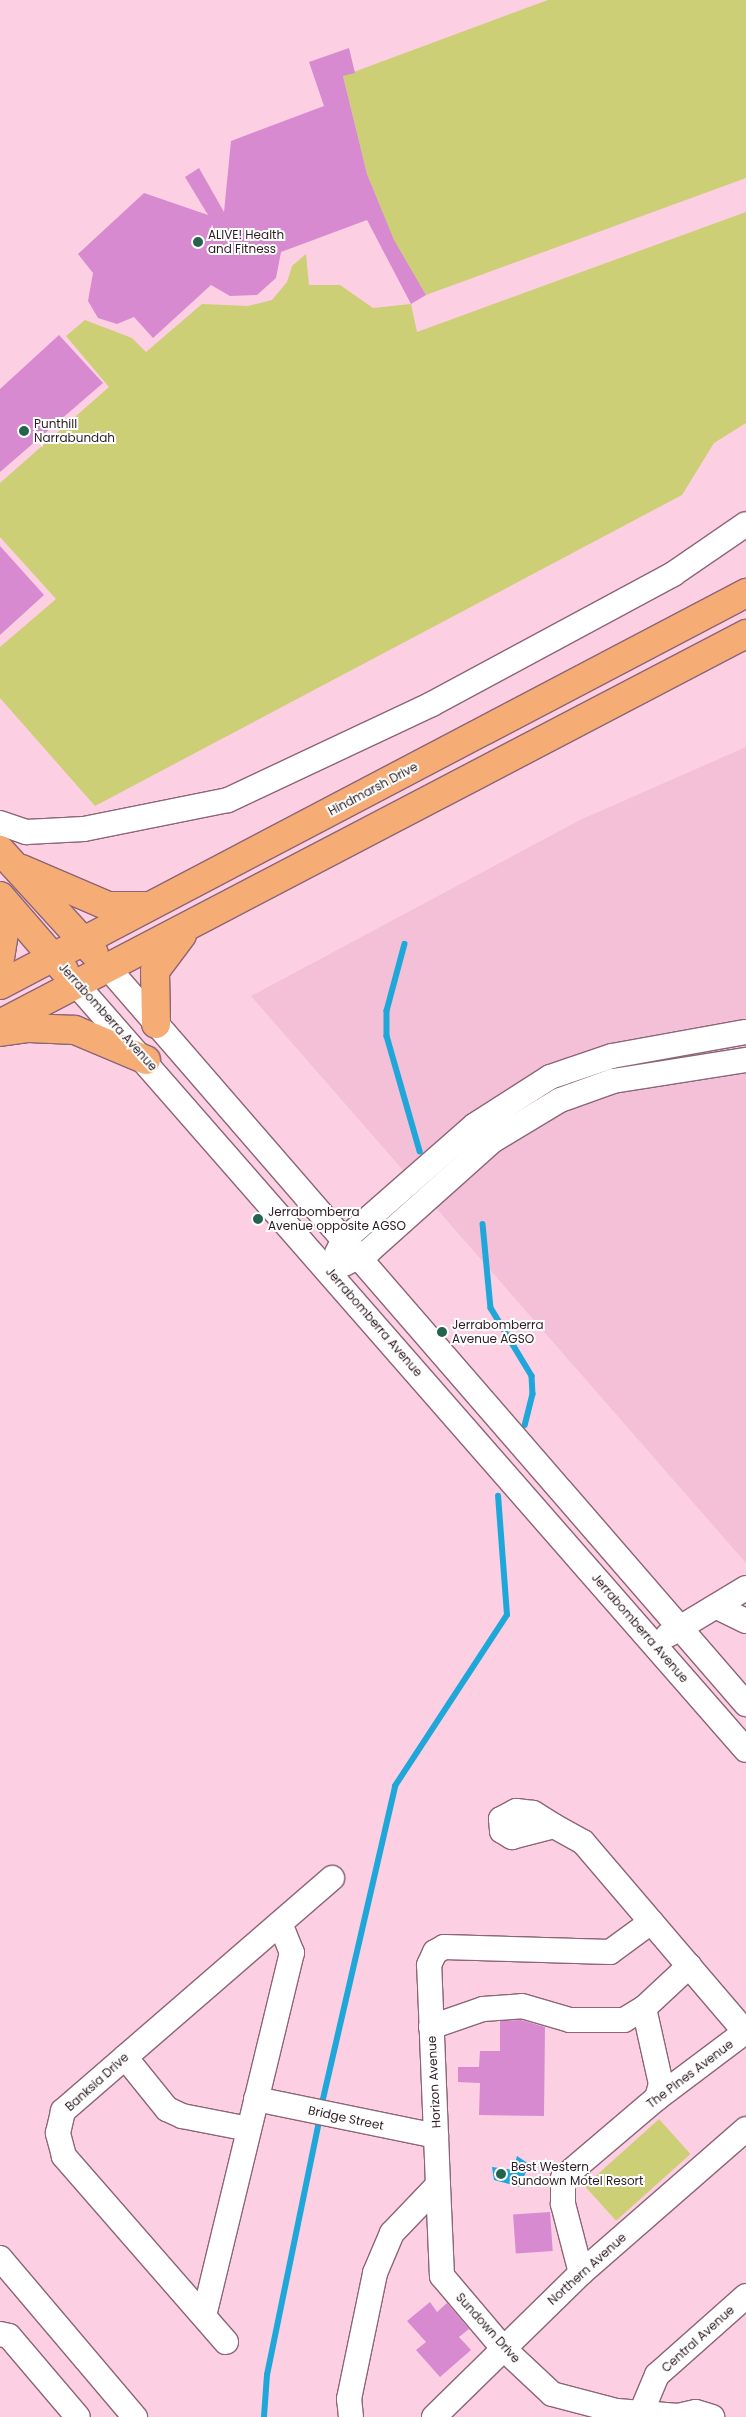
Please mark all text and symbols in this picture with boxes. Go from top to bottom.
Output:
place label: ALIVE! Health and Fitness [208,228,284,256]
marker: ALIVE! Health and Fitness [192,236,204,248]
place label: Punthill Narrabundah [34,417,115,445]
marker: Punthill Narrabundah [18,425,30,437]
street label: Hindmarsh Drive [326,759,420,819]
street label: Jerrabomberra Avenue [56,960,160,1074]
place label: Jerrabomberra Avenue opposite AGSO [268,1205,406,1233]
marker: Jerrabomberra Avenue opposite AGSO [252,1213,264,1225]
street label: Jerrabomberra Avenue [323,1264,425,1380]
place label: Jerrabomberra Avenue AGSO [452,1318,544,1346]
marker: Jerrabomberra Avenue AGSO [436,1326,448,1338]
street label: Jerrabomberra Avenue [589,1570,691,1686]
street label: Horizon Avenue [424,2035,444,2129]
street label: The Pines Avenue [644,2037,736,2111]
street label: Banksia Drive [62,2050,132,2114]
street label: Bridge Street [307,2103,385,2133]
place label: Best Western Sundown Motel Resort [511,2160,643,2188]
marker: Best Western Sundown Motel Resort [495,2168,507,2180]
street label: Northern Avenue [545,2230,629,2308]
street label: Sundown Drive [453,2290,523,2366]
street label: Central Avenue [659,2303,737,2375]

